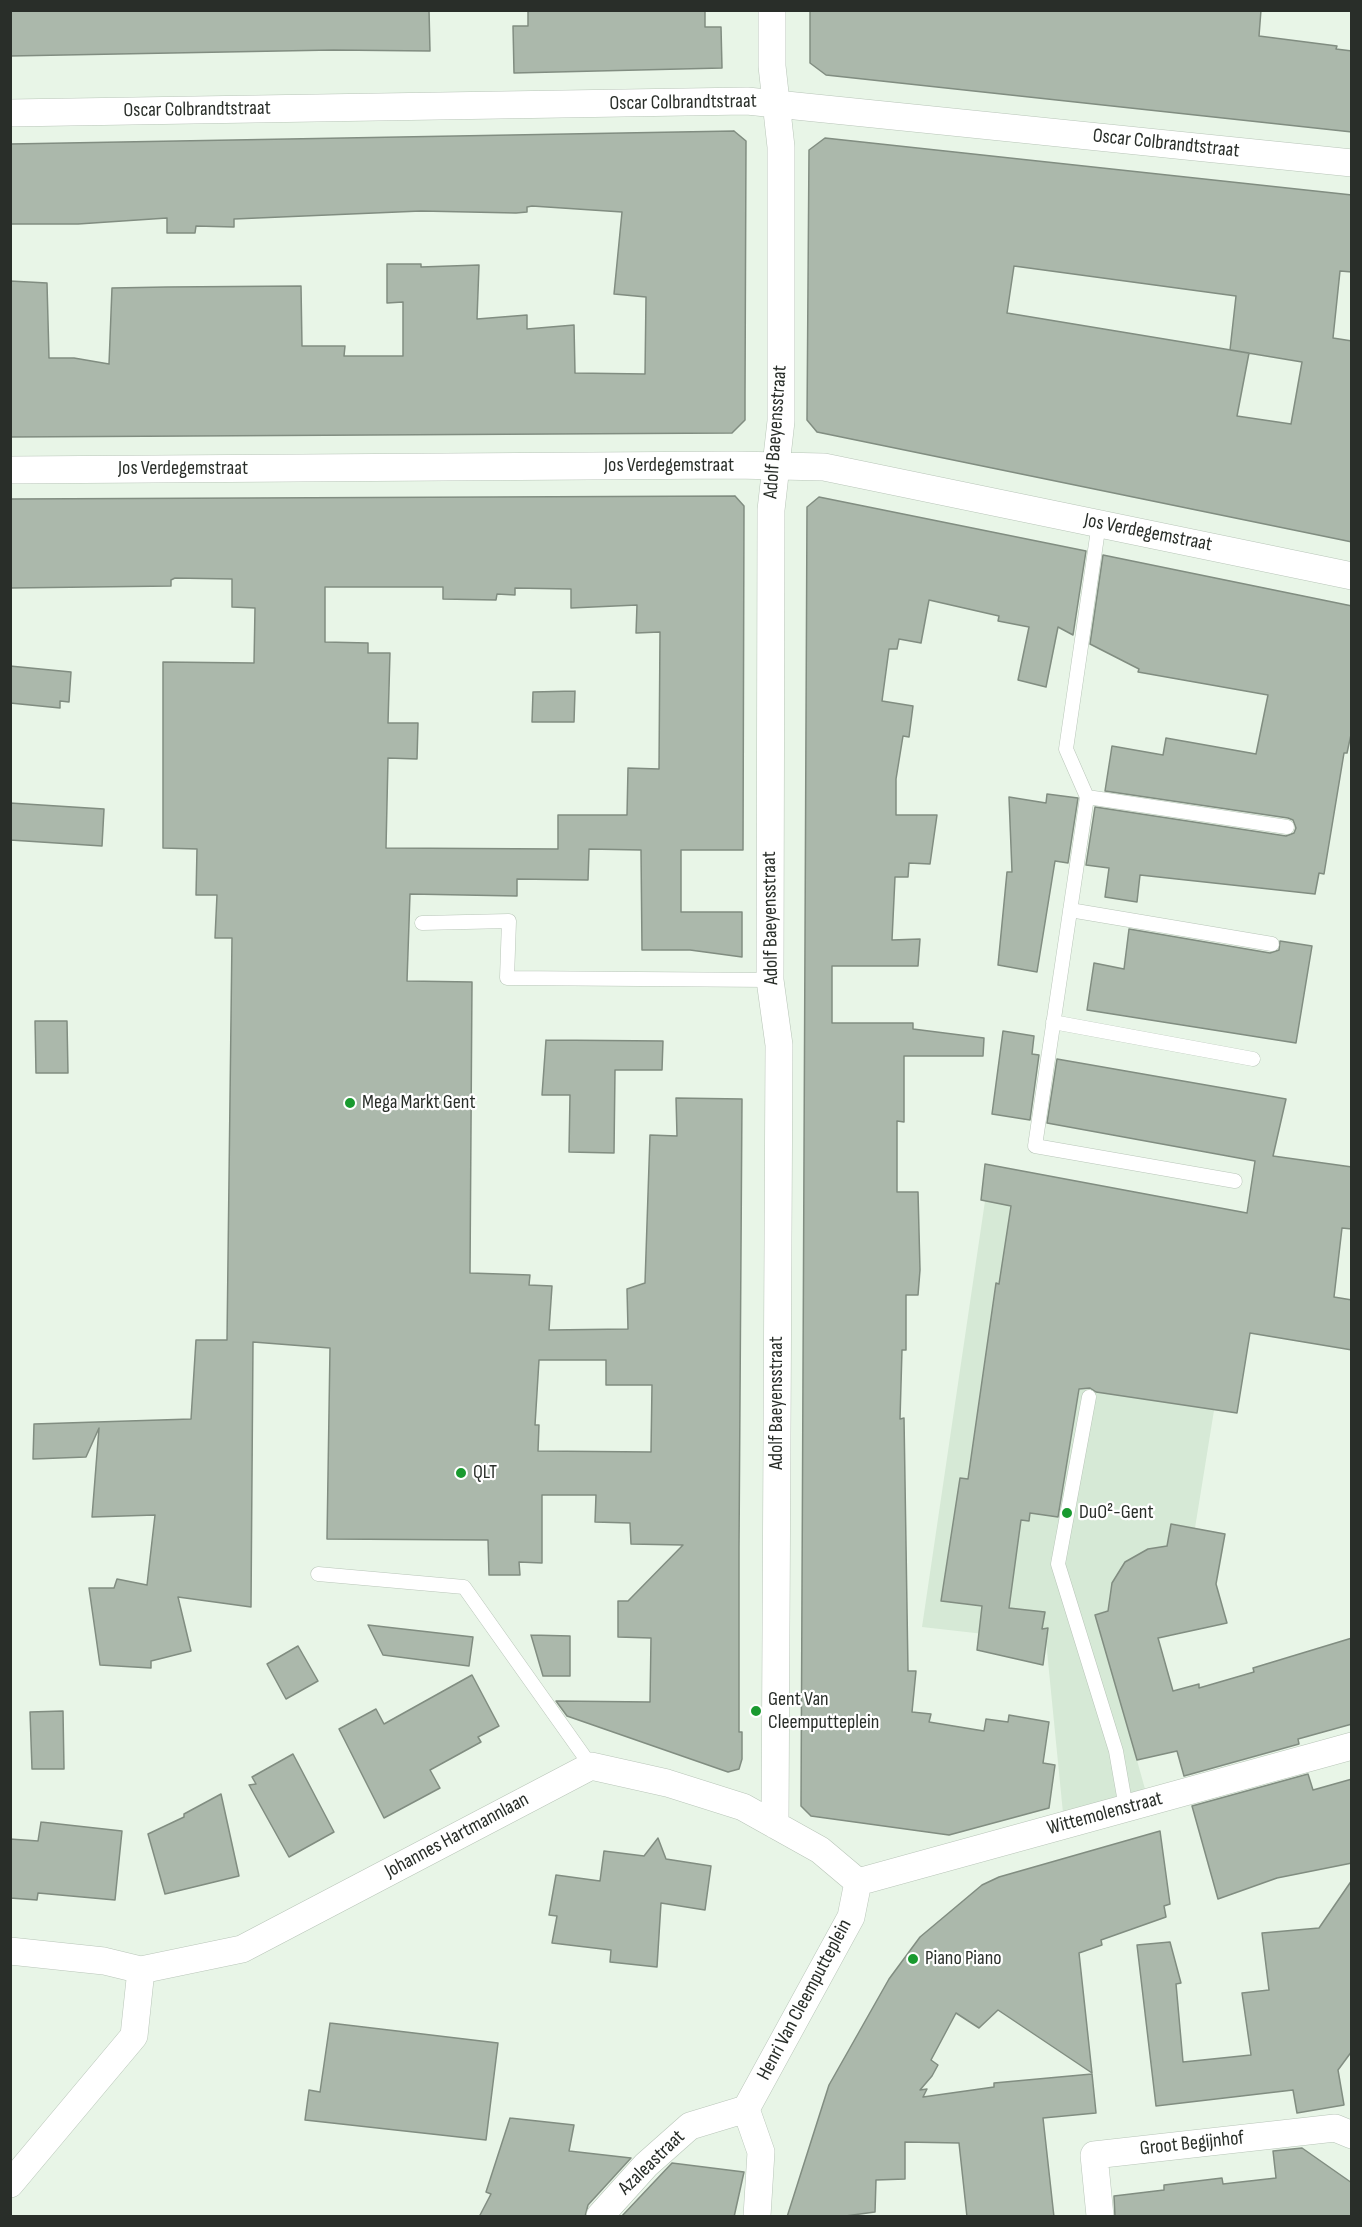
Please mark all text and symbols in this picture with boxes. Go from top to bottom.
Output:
street label: Oscar Colbrandtstraat [609,90,757,116]
street label: Oscar Colbrandtstraat [123,97,271,123]
street label: Oscar Colbrandtstraat [1091,124,1241,164]
street label: Adolf Baeyensstraat [759,365,793,499]
street label: Jos Verdegemstraat [604,454,734,478]
street label: Jos Verdegemstraat [118,457,248,481]
street label: Jos Verdegemstraat [1082,509,1214,557]
street label: Adolf Baeyensstraat [758,851,784,985]
place label: Mega Markt Gent [362,1091,476,1115]
marker: Mega Markt Gent [343,1096,357,1110]
street label: Adolf Baeyensstraat [765,1336,789,1470]
place label: QLT [473,1461,497,1485]
marker: QLT [454,1466,468,1480]
place label: DuO²-Gent [1079,1501,1153,1525]
marker: DuO²-Gent [1060,1506,1074,1520]
place label: Gent Van Cleemputteplein [768,1688,879,1735]
marker: Gent Van Cleemputteplein [749,1704,763,1718]
street label: Wittemolenstraat [1045,1787,1165,1841]
street label: Johannes Hartmannlaan [381,1788,533,1884]
street label: Henri Van Cleemputteplein [752,1916,858,2084]
place label: Piano Piano [925,1947,1002,1971]
marker: Piano Piano [906,1952,920,1966]
street label: Azaleastraat [614,2125,690,2201]
street label: Groot Begijnhof [1139,2127,1245,2161]

